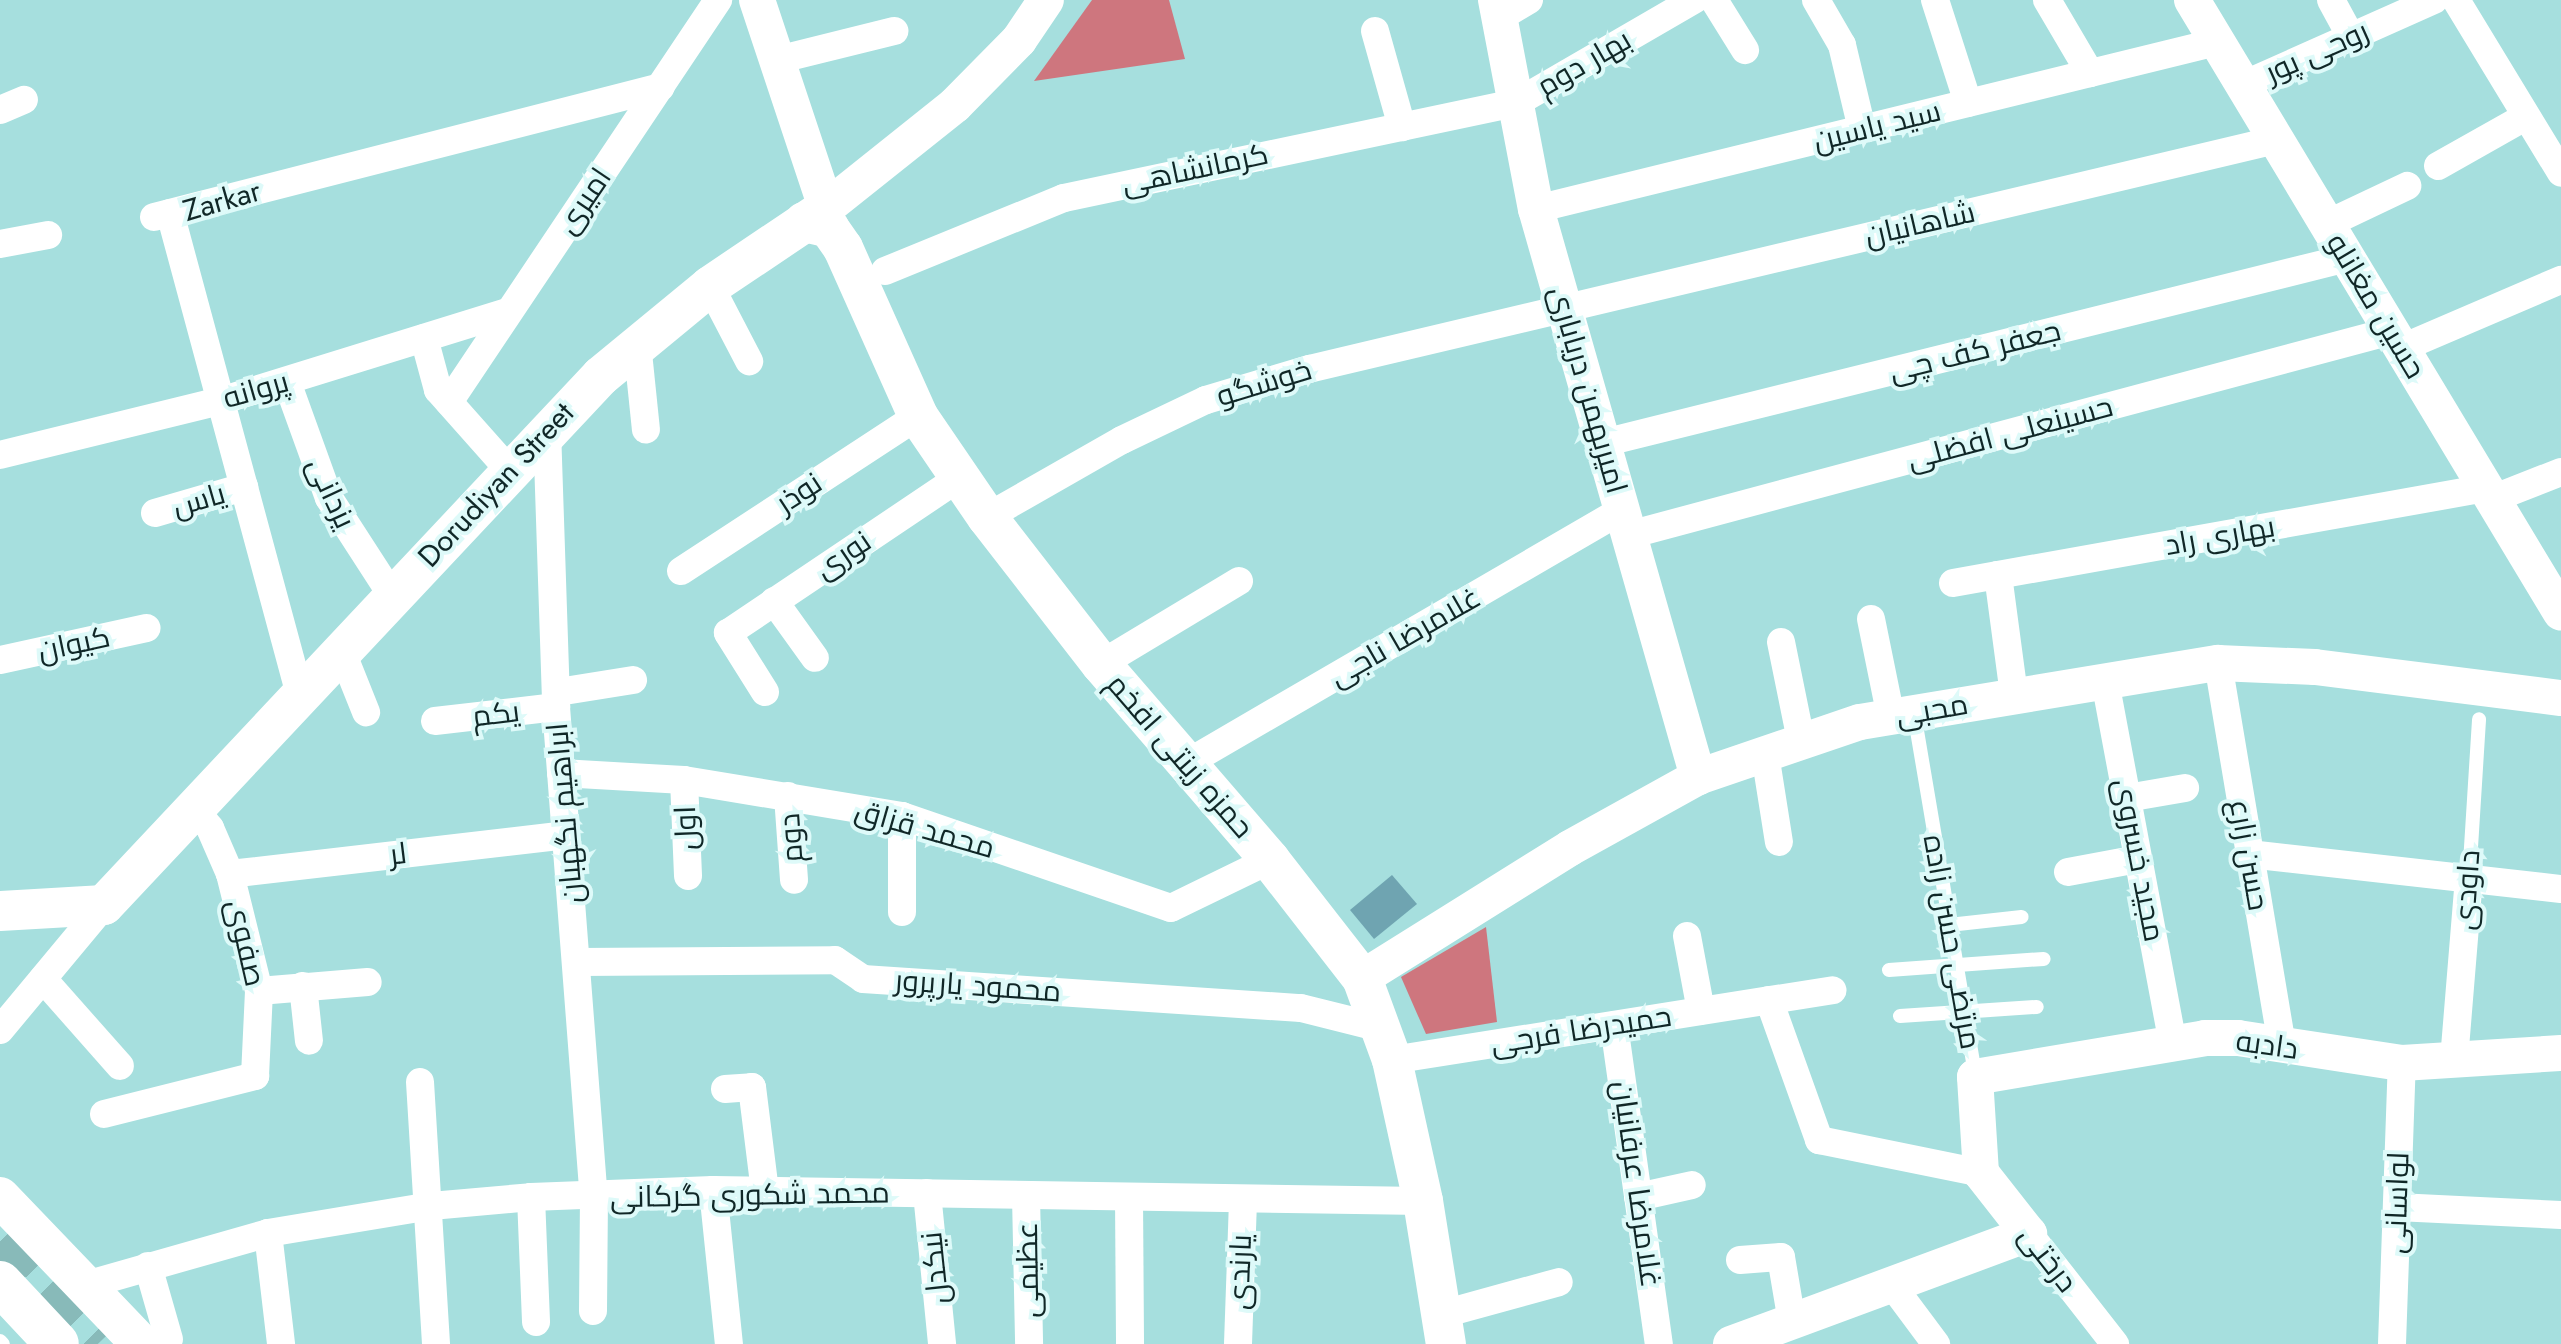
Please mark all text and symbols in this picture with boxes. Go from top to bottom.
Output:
street label: روحی پور [2260,13,2374,91]
street label: بهار دوم [1530,22,1638,104]
street label: سید یاسین [1810,93,1944,159]
street label: کرمانشاهی [1118,136,1272,202]
street label: امیری [549,161,619,241]
street label: Zarkar [179,173,265,229]
street label: شاهانیان [1861,194,1979,254]
street label: حسین مغانلو [2319,227,2433,385]
street label: امیربهمن دریاباری [1541,282,1635,498]
street label: جعفر کف چی [1886,312,2064,390]
street label: خوشگو [1212,352,1316,414]
street label: پروانه [219,363,293,417]
street label: حسینعلی افضلی [1903,388,2117,478]
street label: Dorudiyan Street [411,395,581,575]
street label: یزدانی [299,452,363,534]
street label: نوذر [769,465,829,521]
street label: یاس [168,475,230,525]
street label: بهاری راد [2162,509,2278,563]
street label: نوری [808,523,878,587]
street label: غلامرضا ناجی [1323,579,1487,695]
street label: کیوان [35,619,113,669]
street label: حمزه زینتی افخم [1099,667,1261,845]
street label: محبی [1893,686,1971,734]
street label: یکم [470,693,522,735]
street label: ابراهیم نگهبان [539,721,591,905]
street label: مجید خسروی [2106,775,2172,945]
street label: محمد قزاق [851,792,999,866]
street label: حسن زارع [2222,797,2276,913]
street label: اول [667,805,705,851]
street label: دوم [771,812,811,864]
street label: مرتضی حسن زاده [1915,832,1989,1052]
street label: لر [387,835,409,873]
street label: داودی [2446,849,2488,931]
street label: صفوی [219,896,273,990]
street label: محمود یارپرور [894,962,1062,1010]
street label: حمیدرضا فرجی [1488,998,1674,1062]
street label: دادبه [2234,1023,2300,1067]
street label: غلامرضا عرفانیان [1605,1078,1669,1290]
street label: لواسانی [2377,1151,2417,1255]
street label: محمد شکوری گرکانی [610,1175,890,1215]
street label: درختی [2011,1219,2085,1299]
street label: عظیمی [1009,1222,1047,1318]
street label: نیکدل [913,1230,957,1306]
street label: یارندی [1221,1234,1259,1310]

